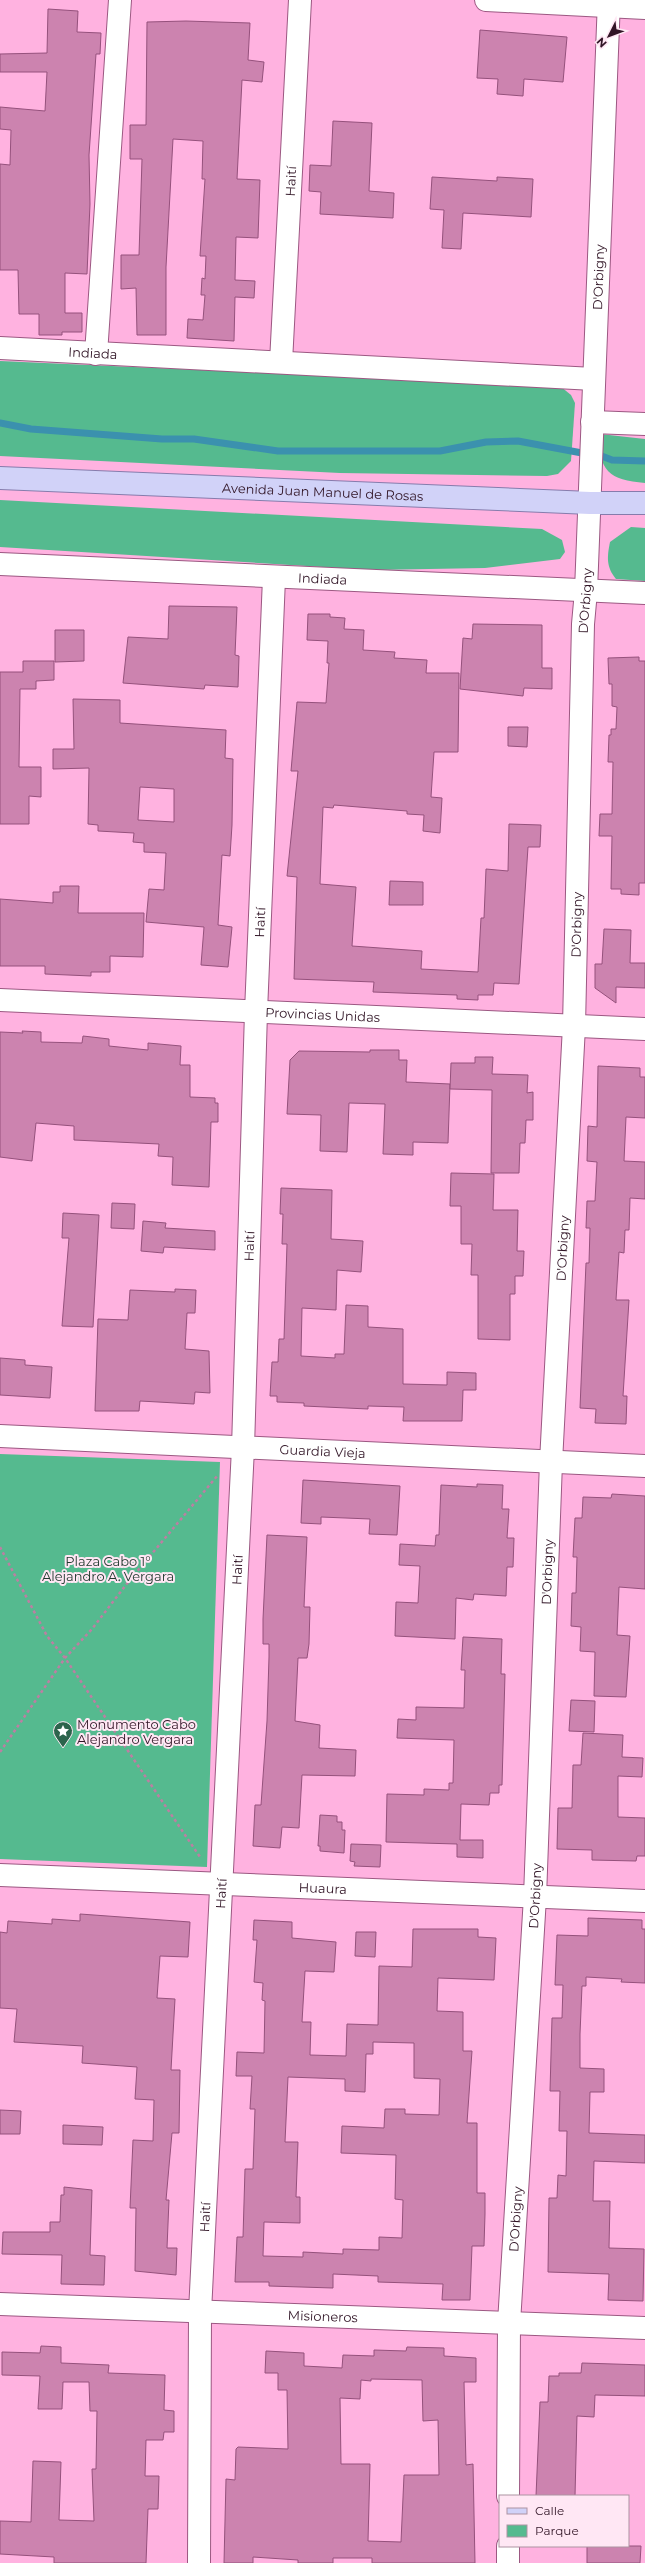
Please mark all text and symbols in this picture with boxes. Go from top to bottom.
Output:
north arrow [589,16,629,56]
text: N [593,35,610,51]
street label: Haití [282,165,299,197]
street label: D'Orbigny [589,243,608,310]
street label: Indiada [68,344,118,362]
street label: Avenida Juan Manuel de Rosas [222,479,424,504]
street label: D'Orbigny [575,567,595,634]
street label: Indiada [298,569,348,588]
street label: D'Orbigny [568,891,585,958]
street label: Haití [251,906,268,938]
street label: Provincias Unidas [265,1004,380,1025]
street label: D'Orbigny [553,1214,572,1282]
street label: Haití [241,1230,257,1262]
street label: Guardia Vieja [279,1441,366,1461]
street label: D'Orbigny [538,1538,556,1605]
park label: Plaza Cabo 1° Alejandro A. Vergara [42,1553,174,1584]
street label: Haití [228,1554,246,1586]
place label: Monumento Cabo Alejandro Vergara [77,1716,196,1747]
place icon: Monumento Cabo Alejandro Vergara [52,1720,74,1748]
street label: D'Orbigny [525,1862,544,1929]
street label: Haití [212,1877,230,1909]
street label: Huaura [298,1879,347,1897]
street label: D'Orbigny [505,2185,525,2253]
street label: Haití [196,2201,213,2233]
street label: Misioneros [287,2307,358,2325]
legend [499,2495,629,2547]
text: Calle [535,2503,564,2518]
text: Parque [535,2523,579,2538]

